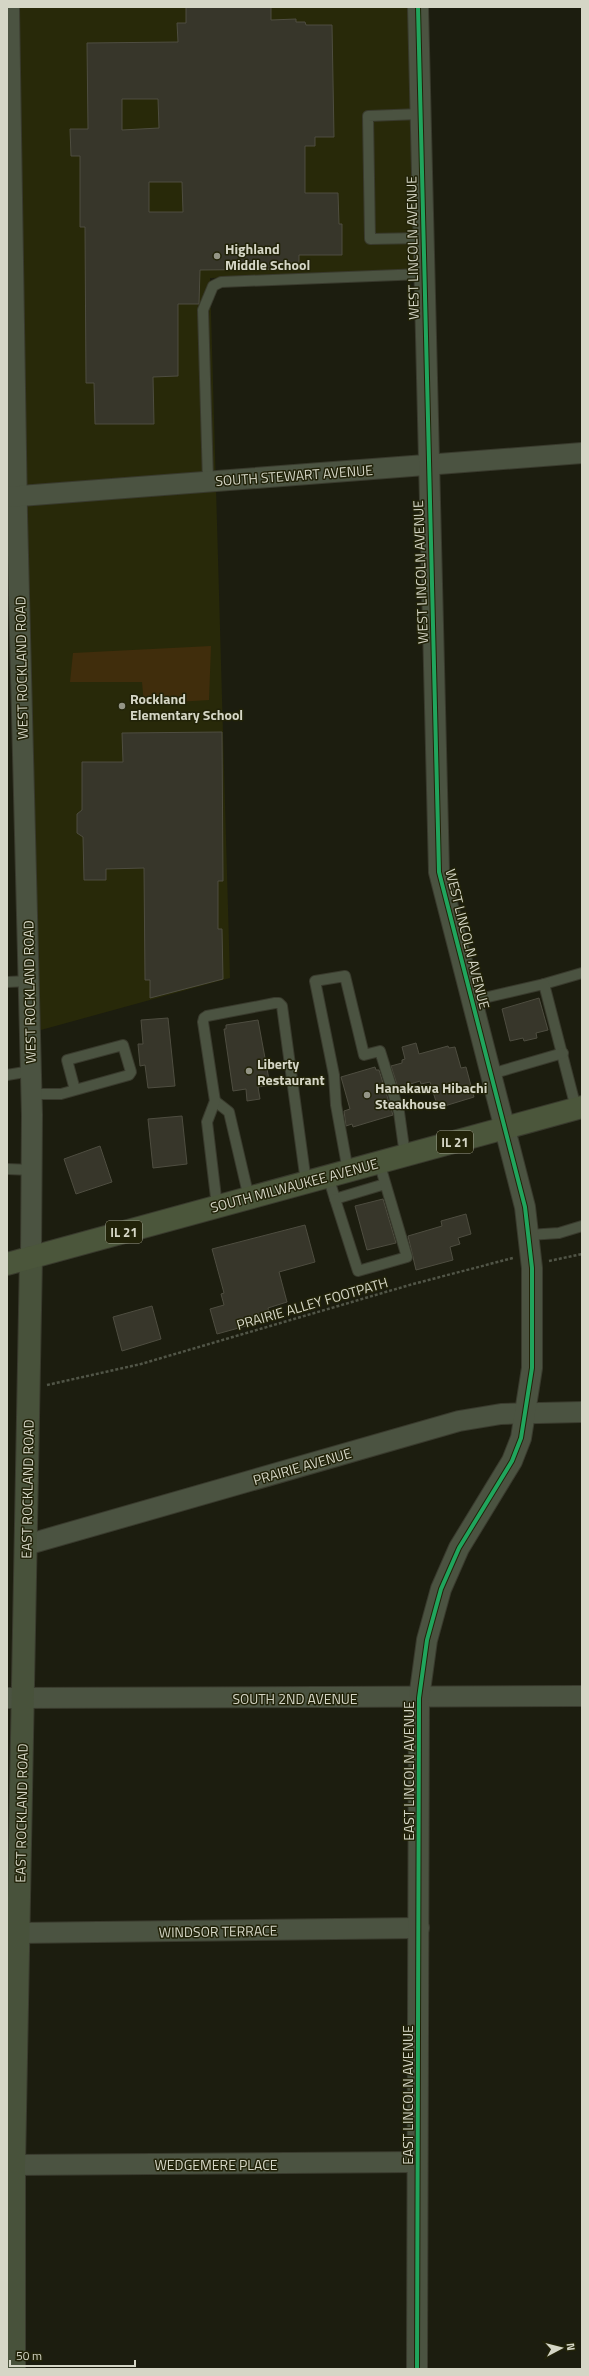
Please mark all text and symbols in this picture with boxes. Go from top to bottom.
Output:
street label: WEST LINCOLN AVENUE [400,176,424,320]
place label: Highland Middle School [225,238,310,275]
marker: Highland Middle School [212,251,222,261]
street label: SOUTH STEWART AVENUE [215,459,374,491]
street label: WEST LINCOLN AVENUE [407,500,433,644]
street label: WEST ROCKLAND ROAD [9,596,33,740]
place label: Rockland Elementary School [130,688,243,725]
marker: Rockland Elementary School [117,701,127,711]
street label: WEST LINCOLN AVENUE [440,867,496,1012]
street label: WEST ROCKLAND ROAD [17,920,41,1064]
place label: Liberty Restaurant [257,1053,325,1090]
marker: Liberty Restaurant [244,1066,254,1076]
place label: Hanakawa Hibachi Steakhouse [375,1077,487,1114]
marker: Hanakawa Hibachi Steakhouse [362,1090,372,1100]
road number: IL 21 [437,1131,473,1153]
street label: SOUTH MILWAUKEE AVENUE [208,1152,380,1218]
road number: IL 21 [106,1221,142,1243]
street label: PRAIRIE ALLEY FOOTPATH [234,1271,390,1335]
street label: EAST ROCKLAND ROAD [15,1419,39,1559]
street label: PRAIRIE AVENUE [250,1442,354,1490]
street label: SOUTH 2ND AVENUE [232,1688,358,1709]
street label: EAST LINCOLN AVENUE [398,1701,419,1841]
street label: EAST ROCKLAND ROAD [9,1743,33,1883]
street label: WINDSOR TERRACE [158,1919,278,1943]
street label: EAST LINCOLN AVENUE [397,2025,418,2165]
street label: WEDGEMERE PLACE [154,2154,278,2175]
north arrow [541,2328,581,2368]
scale bar [10,2342,135,2368]
text: N [563,2342,579,2352]
text: 50 m [16,2346,42,2365]

